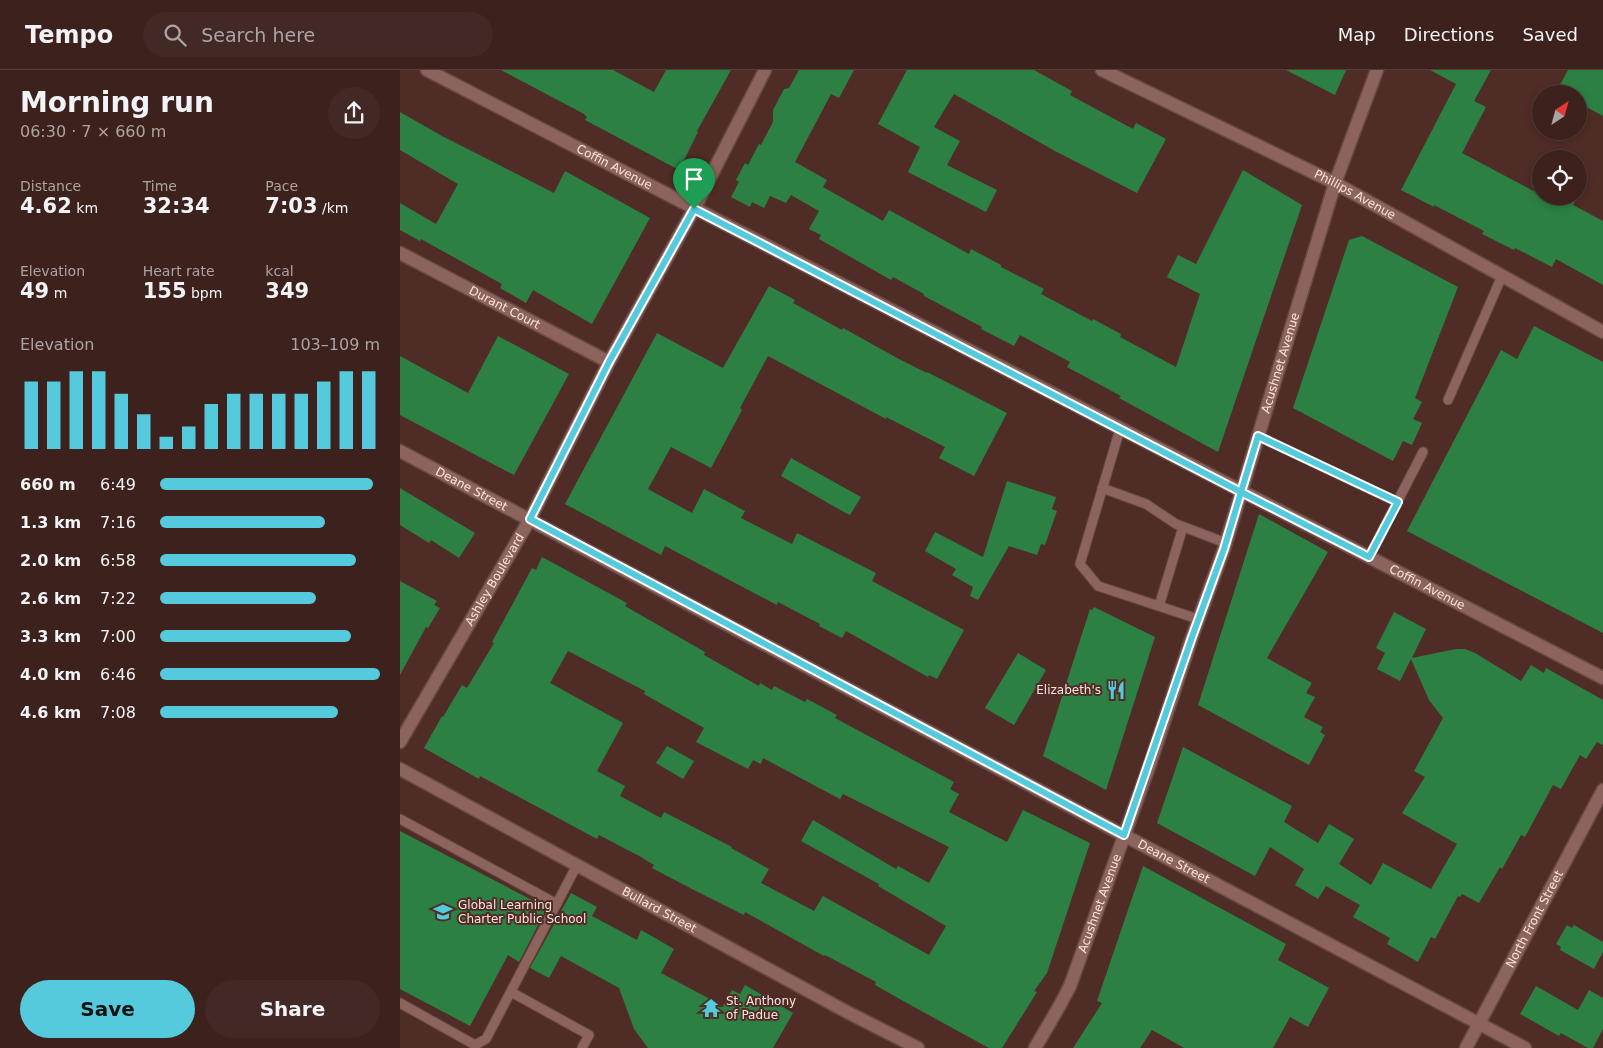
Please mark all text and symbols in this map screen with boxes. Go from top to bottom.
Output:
search box [143,12,493,57]
text: Tempo [25,21,113,49]
icon: search [161,21,189,49]
text: Search here [201,24,315,46]
text: Map [1338,24,1376,45]
text: Directions [1404,24,1494,45]
text: Saved [1522,24,1578,45]
north arrow [1532,85,1588,140]
map controls [1532,85,1587,205]
text: Morning run [20,86,214,119]
button: share [328,87,380,139]
text: 06:30 · 7 × 660 m [20,122,166,141]
street label: Coffin Avenue [574,142,655,192]
button: locate [1532,150,1587,205]
pin [673,158,715,209]
icon: arrive [680,165,708,193]
street label: Phillips Avenue [1312,167,1398,222]
text: Distance [20,178,81,194]
text: Time [143,178,177,194]
text: Pace [265,178,298,194]
text: 4.62 [20,194,72,218]
text: 32:34 [143,194,210,218]
text: 7:03 [265,194,318,218]
text: km [72,200,98,216]
text: /km [318,200,348,216]
text: Elevation [20,263,85,279]
text: Heart rate [143,263,215,279]
text: kcal [265,263,294,279]
text: 49 [20,279,49,303]
text: 155 [143,279,187,303]
text: 349 [265,279,309,303]
street label: Durant Court [467,283,543,332]
text: m [49,285,67,301]
text: bpm [187,285,222,301]
street label: Acushnet Avenue [1259,311,1302,415]
text: Elevation [20,335,94,354]
text: 103–109 m [290,335,380,354]
street label: Deane Street [433,464,510,514]
text: 660 m [20,475,76,494]
text: 6:49 [100,475,136,494]
text: 1.3 km [20,513,81,532]
text: 7:16 [100,513,136,532]
street label: Ashley Boulevard [462,531,527,628]
text: 2.0 km [20,551,81,570]
text: 6:58 [100,551,136,570]
street label: Coffin Avenue [1387,562,1467,612]
text: 2.6 km [20,589,81,608]
text: 7:22 [100,589,136,608]
text: 3.3 km [20,627,81,646]
text: 7:00 [100,627,136,646]
text: 4.0 km [20,665,81,684]
text: 6:46 [100,665,136,684]
restaurant icon: Elizabeth's [1105,679,1127,701]
place label: Elizabeth's [1036,683,1101,697]
text: 4.6 km [20,703,81,722]
text: 7:08 [100,703,136,722]
street label: Deane Street [1135,837,1212,887]
street label: Acushnet Avenue [1076,852,1124,955]
street label: North Front Street [1503,868,1566,970]
street label: Bullard Street [620,884,699,936]
place label: Global Learning Charter Public School [458,898,586,926]
school or university icon: Global Learning Charter Public School [432,901,454,923]
button: Save [20,980,195,1038]
button: Share [205,980,380,1038]
place label: St. Anthony of Padue [726,994,796,1022]
temple icon: St. Anthony of Padue [700,997,722,1019]

